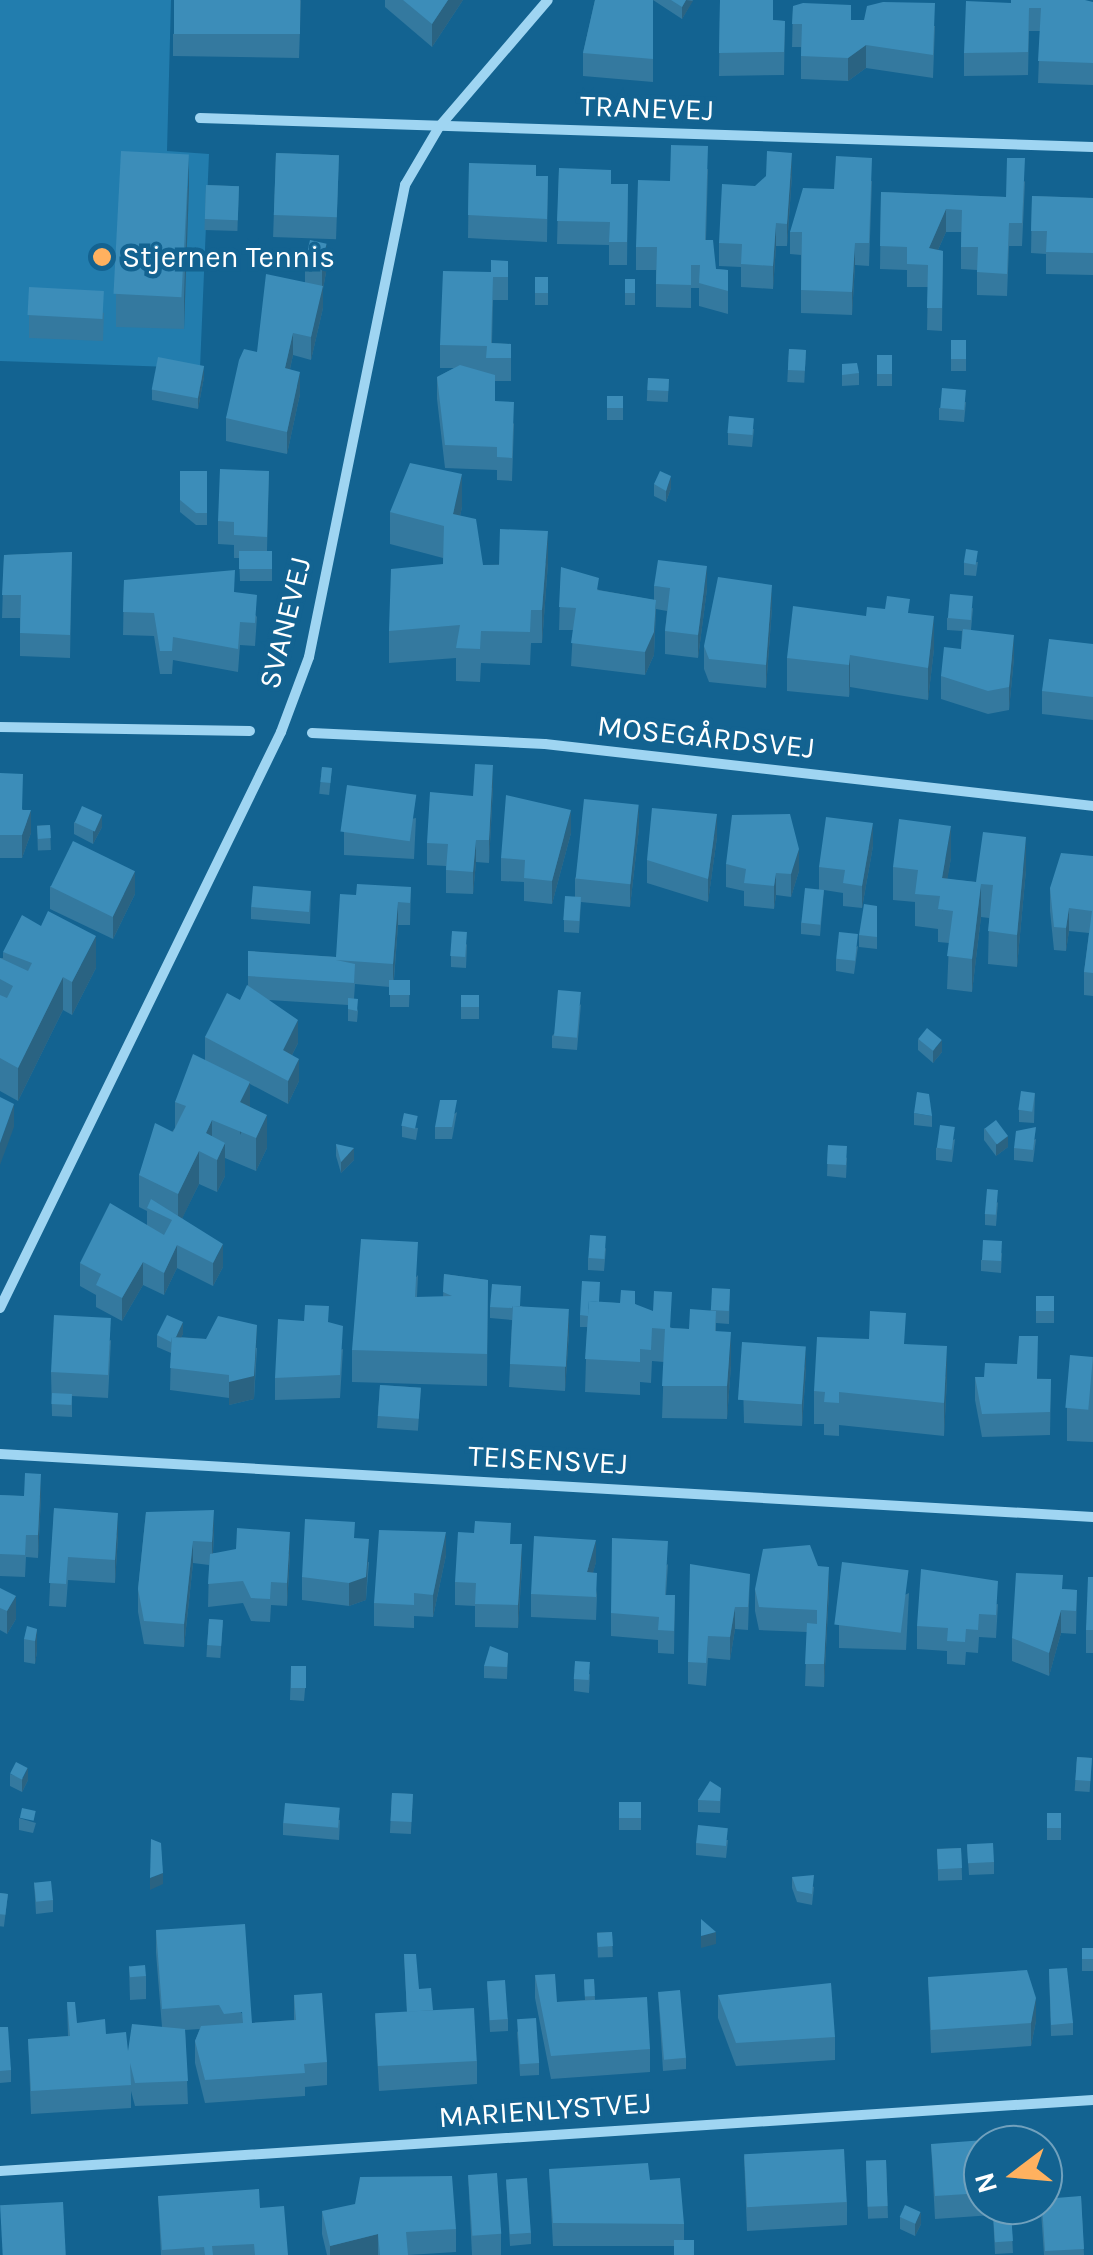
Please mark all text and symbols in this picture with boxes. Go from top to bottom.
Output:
street label: TRANEVEJ [579,88,715,128]
place label: Stjernen Tennis [122,239,335,275]
marker: Stjernen Tennis [91,246,113,268]
street label: SVANEVEJ [251,553,319,693]
street label: MOSEGÅRDSVEJ [595,708,817,766]
street label: TEISENSVEJ [467,1438,629,1482]
street label: MARIENLYSTVEJ [437,2085,653,2135]
north arrow [963,2125,1063,2225]
text: N [967,2169,1004,2197]

